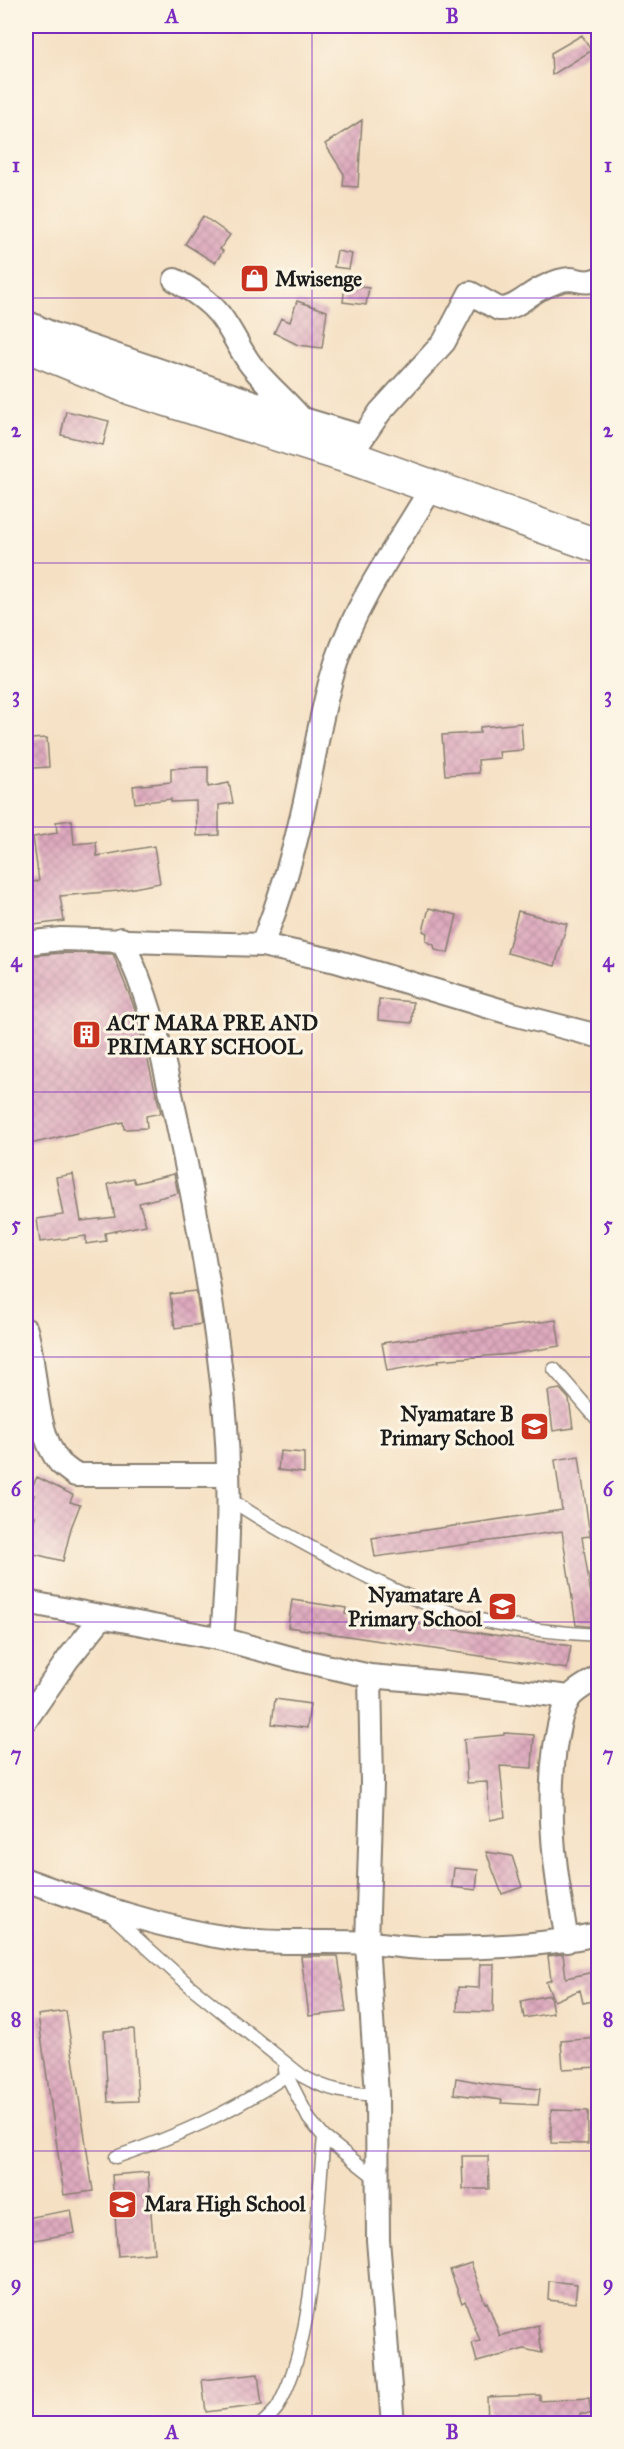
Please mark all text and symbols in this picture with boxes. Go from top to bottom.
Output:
text: A [163,4,179,28]
text: B [445,4,459,28]
text: 1 [12,153,20,177]
text: 1 [604,153,612,177]
shop icon: Mwisenge [238,263,270,295]
place label: Mwisenge [275,266,362,292]
text: 2 [11,418,22,442]
text: 2 [603,418,614,442]
text: 3 [12,683,20,708]
text: 3 [604,683,612,708]
text: 4 [10,948,22,973]
text: 4 [602,948,614,973]
place label: ACT MARA PRE AND PRIMARY SCHOOL [105,1010,318,1060]
building icon: ACT MARA PRE AND PRIMARY SCHOOL [70,1019,102,1051]
text: 5 [11,1212,21,1236]
text: 5 [603,1212,613,1236]
place label: Nyamatare B Primary School [380,1401,515,1451]
school or university icon: Nyamatare B Primary School [519,1410,551,1442]
text: 6 [11,1477,23,1501]
text: 6 [603,1477,615,1501]
place label: Nyamatare A Primary School [348,1582,483,1632]
school or university icon: Nyamatare A Primary School [487,1591,519,1623]
text: 7 [11,1742,22,1766]
text: 7 [603,1742,614,1766]
text: 8 [11,2007,21,2031]
text: 8 [603,2007,613,2031]
school or university icon: Mara High School [107,2188,139,2220]
place label: Mara High School [144,2191,307,2217]
text: 9 [11,2271,21,2296]
text: 9 [603,2271,613,2296]
text: A [163,2420,179,2444]
text: B [445,2420,459,2444]

